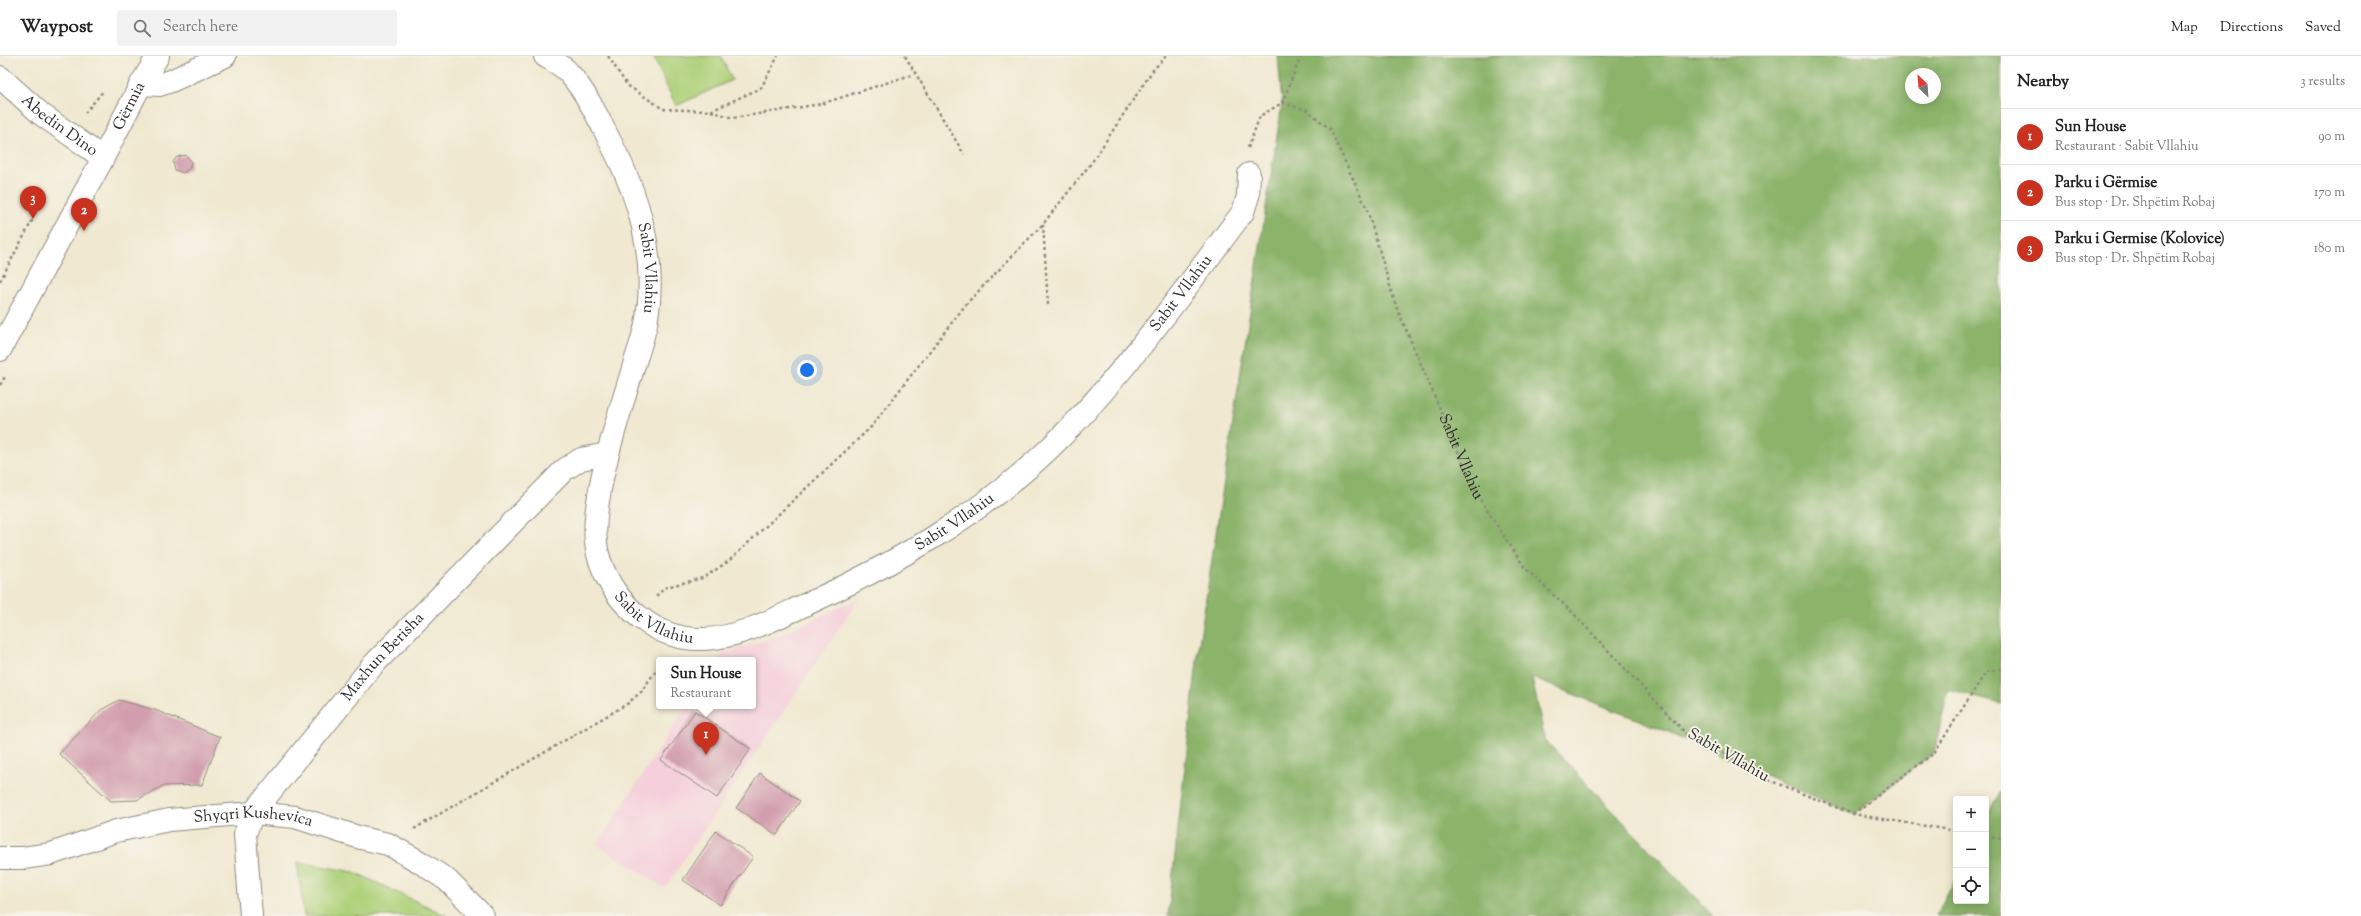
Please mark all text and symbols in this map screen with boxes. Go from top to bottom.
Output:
search box [117,10,397,46]
text: Waypost [20,14,93,41]
icon: search [131,17,153,39]
text: Search here [163,17,238,38]
text: Map [2171,18,2198,38]
text: Directions [2220,18,2283,38]
text: Saved [2305,18,2341,38]
north arrow [1905,68,1941,104]
text: Nearby [2017,70,2069,94]
text: 3 results [2300,73,2345,91]
street label: Gërmia [107,78,152,135]
street label: Abedin Dino [16,90,103,162]
text: Sun House [2055,117,2126,138]
text: 1 [2028,128,2032,146]
text: 90 m [2318,128,2345,146]
text: Restaurant · Sabit Vllahiu [2055,138,2199,156]
text: Parku i Gërmise [2055,173,2157,194]
text: 2 [2027,184,2033,202]
text: 170 m [2314,184,2345,202]
pin: 3 [20,186,46,219]
text: Bus stop · Dr. Shpëtim Robaj [2055,194,2215,212]
pin: 2 [71,198,97,231]
street label: Sabit Vllahiu [631,220,661,315]
text: Parku i Germise (Kolovice) [2055,229,2225,250]
text: 3 [2027,240,2033,258]
text: 180 m [2314,240,2345,258]
street label: Sabit Vllahiu [1145,250,1218,337]
text: Bus stop · Dr. Shpëtim Robaj [2055,250,2215,268]
your location [797,360,817,380]
street label: Sabit Vllahiu [1432,410,1489,505]
street label: Sabit Vllahiu [911,488,999,557]
street label: Sabit Vllahiu [608,587,695,650]
street label: Maxhun Berisha [336,607,430,706]
popup [656,657,756,709]
text: Sun House [670,664,742,685]
text: Restaurant [670,685,731,703]
pin: 1 [693,722,719,755]
street label: Sabit Vllahiu [1683,723,1773,789]
map controls [1953,796,1989,904]
button: + [1953,796,1989,832]
street label: Shyqri Kushevica [193,801,316,834]
button: − [1953,832,1989,868]
button: locate [1953,868,1989,904]

